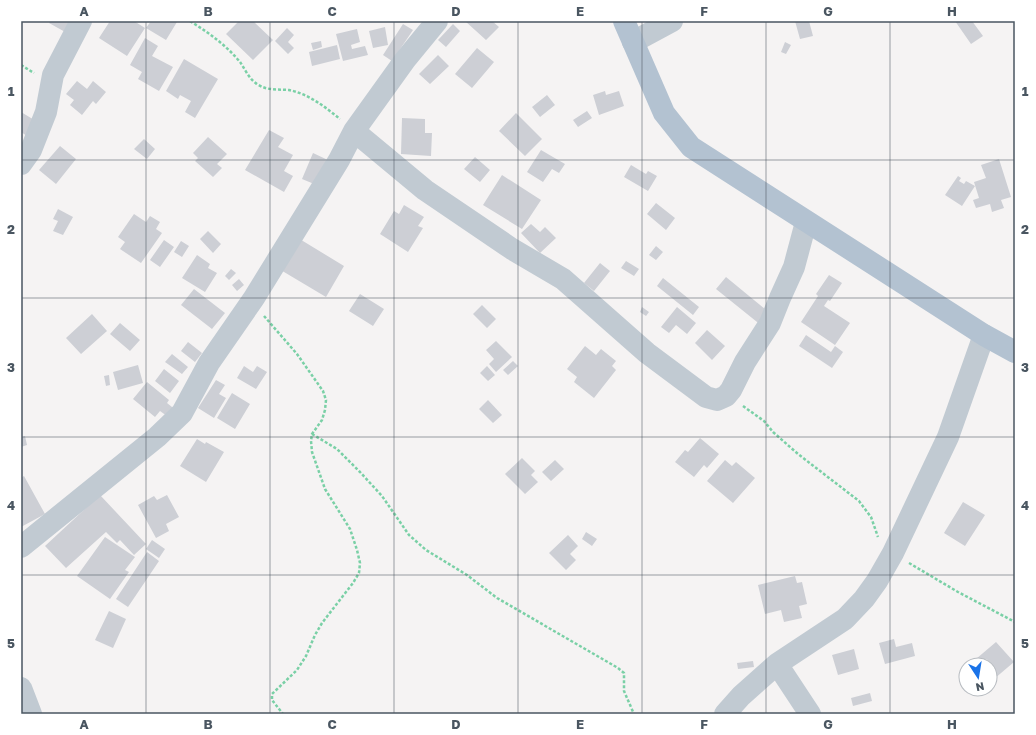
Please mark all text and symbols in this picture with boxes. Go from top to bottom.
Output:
text: A [79,3,89,19]
text: B [203,3,213,19]
text: C [327,3,337,19]
text: D [451,3,461,19]
text: E [576,3,584,19]
text: F [700,3,708,19]
text: G [823,3,833,19]
text: H [947,3,957,19]
text: 1 [8,83,15,99]
text: 1 [1022,83,1029,99]
text: 2 [7,221,15,237]
text: 2 [1021,221,1029,237]
text: 3 [7,359,15,375]
text: 3 [1021,359,1029,375]
text: 4 [7,497,15,513]
text: 4 [1021,497,1029,513]
text: 5 [7,635,15,651]
text: 5 [1021,635,1029,651]
north arrow [958,657,998,697]
text: N [975,680,986,694]
text: A [79,716,89,732]
text: B [203,716,213,732]
text: C [327,716,337,732]
text: D [451,716,461,732]
text: E [576,716,584,732]
text: F [700,716,708,732]
text: G [823,716,833,732]
text: H [947,716,957,732]

